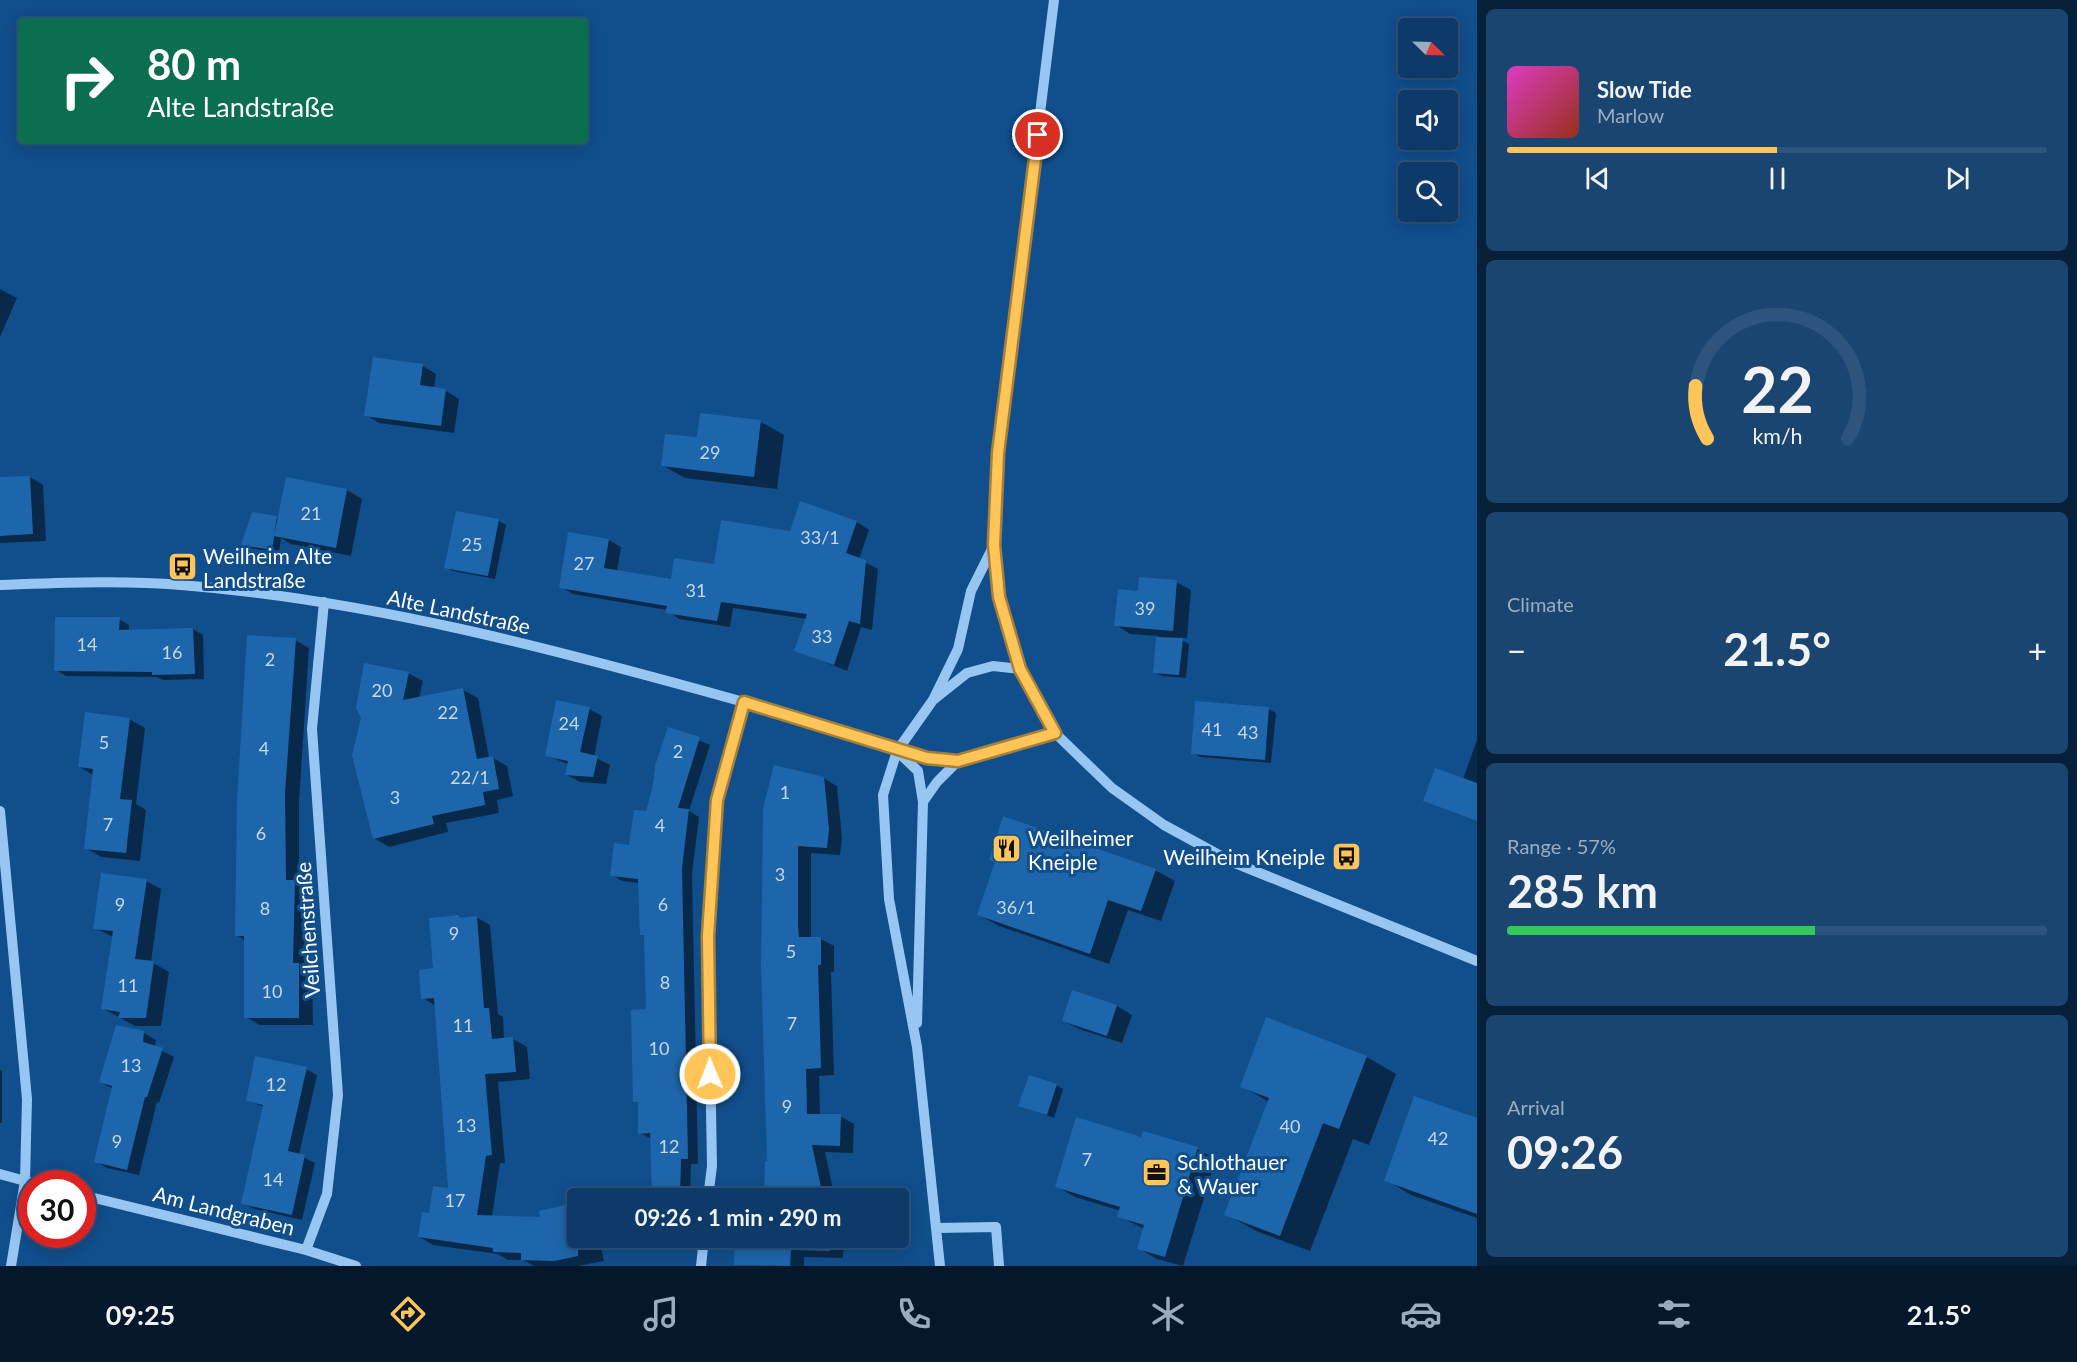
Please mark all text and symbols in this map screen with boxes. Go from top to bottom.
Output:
north arrow [1398,18,1458,78]
map controls [1398,18,1458,222]
text: 80 m [147,39,241,89]
icon: right [48,42,126,120]
text: Slow Tide [1597,76,1692,103]
text: Alte Landstraße [147,90,334,123]
button: sound [1398,90,1458,150]
text: Marlow [1597,103,1664,127]
pin [1012,109,1063,160]
icon: arrive [1021,118,1054,151]
button: search [1398,162,1458,222]
icon: previous [1581,162,1614,195]
icon: pause [1761,162,1794,195]
icon: next [1941,162,1974,195]
text: 22 [1741,351,1813,426]
text: km/h [1752,423,1802,449]
house number: 29 [700,441,720,463]
house number: 21 [301,502,321,524]
house number: 33/1 [800,526,840,548]
house number: 25 [462,533,482,555]
place label: Weilheim Alte Landstraße [203,543,332,592]
bus stop icon: Weilheim Alte Landstraße [166,551,198,583]
house number: 27 [574,552,594,574]
house number: 31 [686,579,706,601]
street label: Alte Landstraße [385,584,533,638]
text: Climate [1507,592,1574,616]
house number: 39 [1135,597,1155,619]
text: 21.5° [1723,622,1831,676]
house number: 33 [812,625,832,647]
text: − [1507,630,1526,670]
text: + [2028,630,2047,670]
house number: 14 [77,633,97,655]
house number: 16 [162,641,182,663]
house number: 2 [265,648,275,670]
house number: 20 [372,679,392,701]
house number: 22 [438,701,458,723]
house number: 24 [559,712,579,734]
house number: 41 [1202,718,1222,740]
house number: 43 [1238,721,1258,743]
house number: 5 [99,731,109,753]
house number: 4 [259,737,269,759]
house number: 2 [673,740,683,762]
house number: 22/1 [450,766,490,788]
house number: 1 [780,781,790,803]
house number: 3 [390,786,400,808]
house number: 7 [103,813,113,835]
house number: 4 [655,814,665,836]
house number: 6 [256,822,266,844]
place label: Weilheimer Kneiple [1028,825,1134,874]
restaurant icon: Weilheimer Kneiple [991,833,1023,865]
text: Range · 57% [1507,834,1616,858]
bus stop icon: Weilheim Kneiple [1330,840,1362,872]
place label: Weilheim Kneiple [1163,844,1325,869]
street label: Veilchenstraße [290,861,324,999]
house number: 3 [775,863,785,885]
text: 285 km [1507,864,1658,918]
house number: 9 [115,893,125,915]
house number: 6 [658,893,668,915]
house number: 36/1 [996,896,1036,918]
house number: 8 [260,897,270,919]
house number: 9 [449,922,459,944]
house number: 5 [786,940,796,962]
house number: 8 [660,971,670,993]
house number: 11 [118,974,138,996]
house number: 10 [262,980,282,1002]
house number: 7 [787,1012,797,1034]
house number: 11 [453,1014,473,1036]
house number: 10 [649,1037,669,1059]
position arrow [678,1042,742,1106]
house number: 13 [121,1054,141,1076]
house number: 12 [266,1073,286,1095]
house number: 9 [782,1095,792,1117]
text: Arrival [1507,1095,1565,1119]
house number: 13 [456,1114,476,1136]
house number: 40 [1280,1115,1300,1137]
text: 09:26 [1507,1125,1623,1179]
house number: 42 [1428,1127,1448,1149]
house number: 9 [112,1130,122,1152]
house number: 12 [659,1135,679,1157]
house number: 7 [1082,1148,1092,1170]
place label: Schlothauer & Wauer [1177,1149,1287,1198]
office icon: Schlothauer & Wauer [1140,1157,1172,1189]
house number: 14 [263,1168,283,1190]
speed limit sign: 30 [18,1170,96,1248]
street label: Am Landgraben [151,1180,297,1240]
house number: 17 [445,1189,465,1211]
text: 09:26 · 1 min · 290 m [635,1204,841,1231]
icon: directions [387,1293,429,1335]
icon: music [640,1293,682,1335]
icon: phone [893,1293,935,1335]
icon: climate [1147,1293,1189,1335]
icon: car [1400,1293,1442,1335]
icon: filters [1653,1293,1695,1335]
text: 09:25 [106,1298,175,1331]
text: 21.5° [1907,1298,1971,1331]

